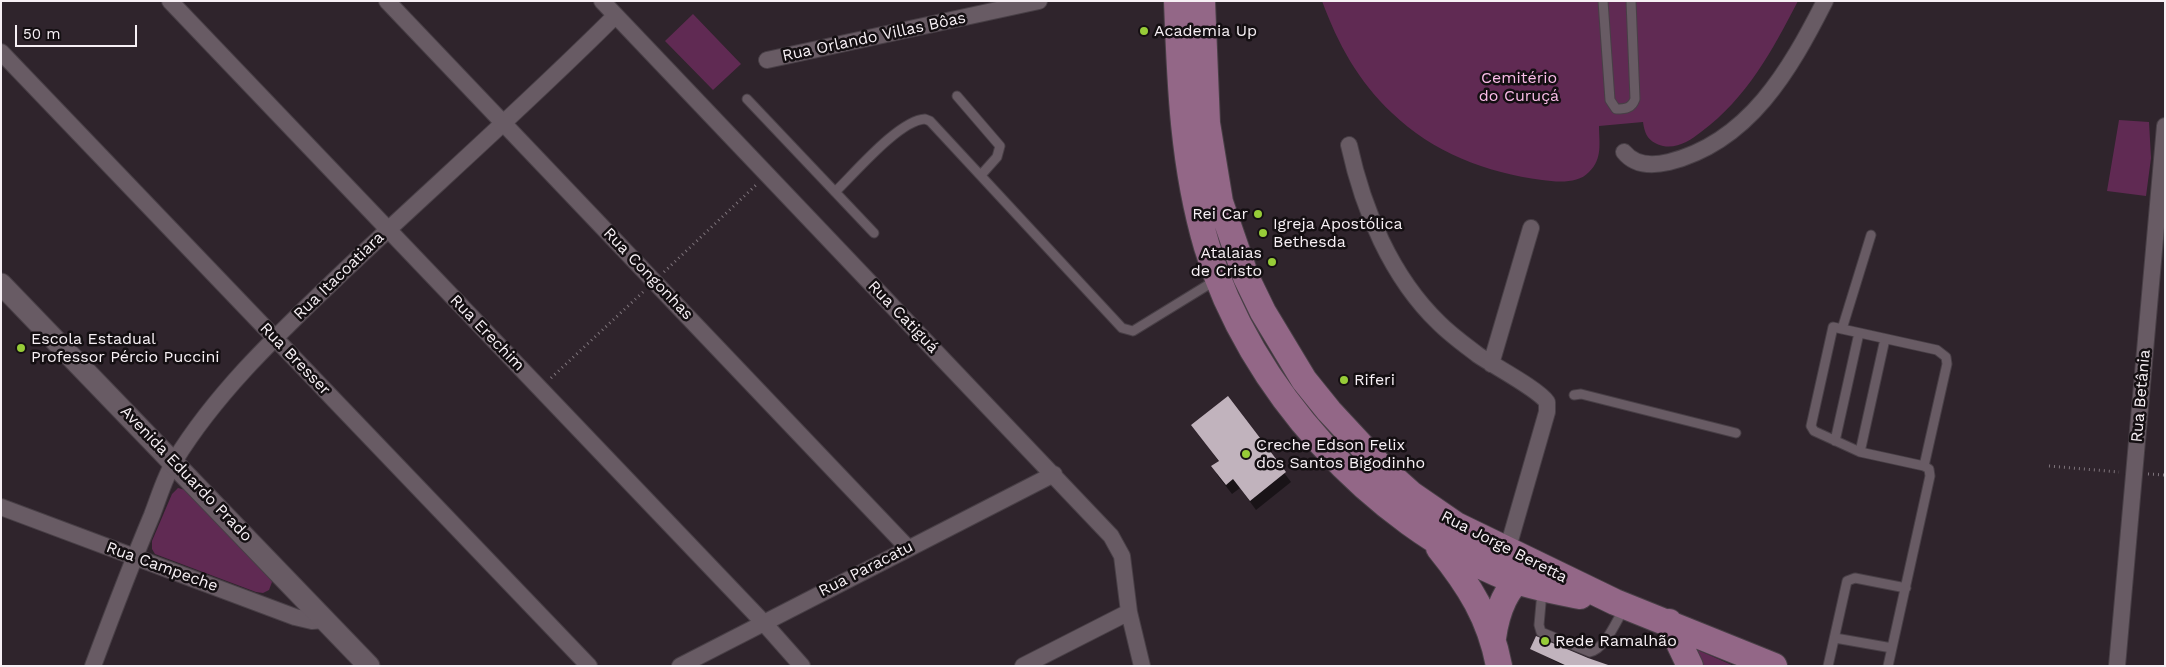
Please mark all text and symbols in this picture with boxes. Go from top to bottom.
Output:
street label: Rua Orlando Villas Bôas [780,8,968,66]
scale bar [18,15,140,47]
place label: Academia Up [1154,21,1257,41]
text: 50 m [23,25,60,43]
marker: Academia Up [1138,25,1150,37]
park label: Cemitério do Curuçá [1479,68,1559,106]
place label: Rei Car [1192,204,1248,224]
marker: Rei Car [1252,208,1264,220]
place label: Igreja Apostólica Bethesda [1273,214,1402,252]
street label: Rua Congonhas [599,224,697,324]
marker: Igreja Apostólica Bethesda [1257,227,1269,239]
street label: Rua Itacoatiara [290,228,388,324]
place label: Atalaias de Cristo [1191,243,1262,281]
marker: Atalaias de Cristo [1266,256,1278,268]
street label: Rua Catiguá [864,277,942,357]
street label: Rua Erechim [446,291,528,375]
street label: Rua Bresser [256,319,334,399]
place label: Escola Estadual Professor Pércio Puccini [31,329,220,367]
marker: Escola Estadual Professor Pércio Puccini [15,342,27,354]
street label: Rua Betânia [2127,349,2155,443]
place label: Riferi [1354,370,1395,390]
marker: Riferi [1338,374,1350,386]
street label: Avenida Eduardo Prado [116,402,256,546]
place label: Creche Edson Felix dos Santos Bigodinho [1256,435,1425,473]
marker: Creche Edson Felix dos Santos Bigodinho [1240,448,1252,460]
street label: Rua Jorge Beretta [1438,507,1570,587]
street label: Rua Paracatu [816,537,916,601]
street label: Rua Campeche [104,538,220,596]
place label: Rede Ramalhão [1555,631,1677,651]
marker: Rede Ramalhão [1539,635,1551,647]

